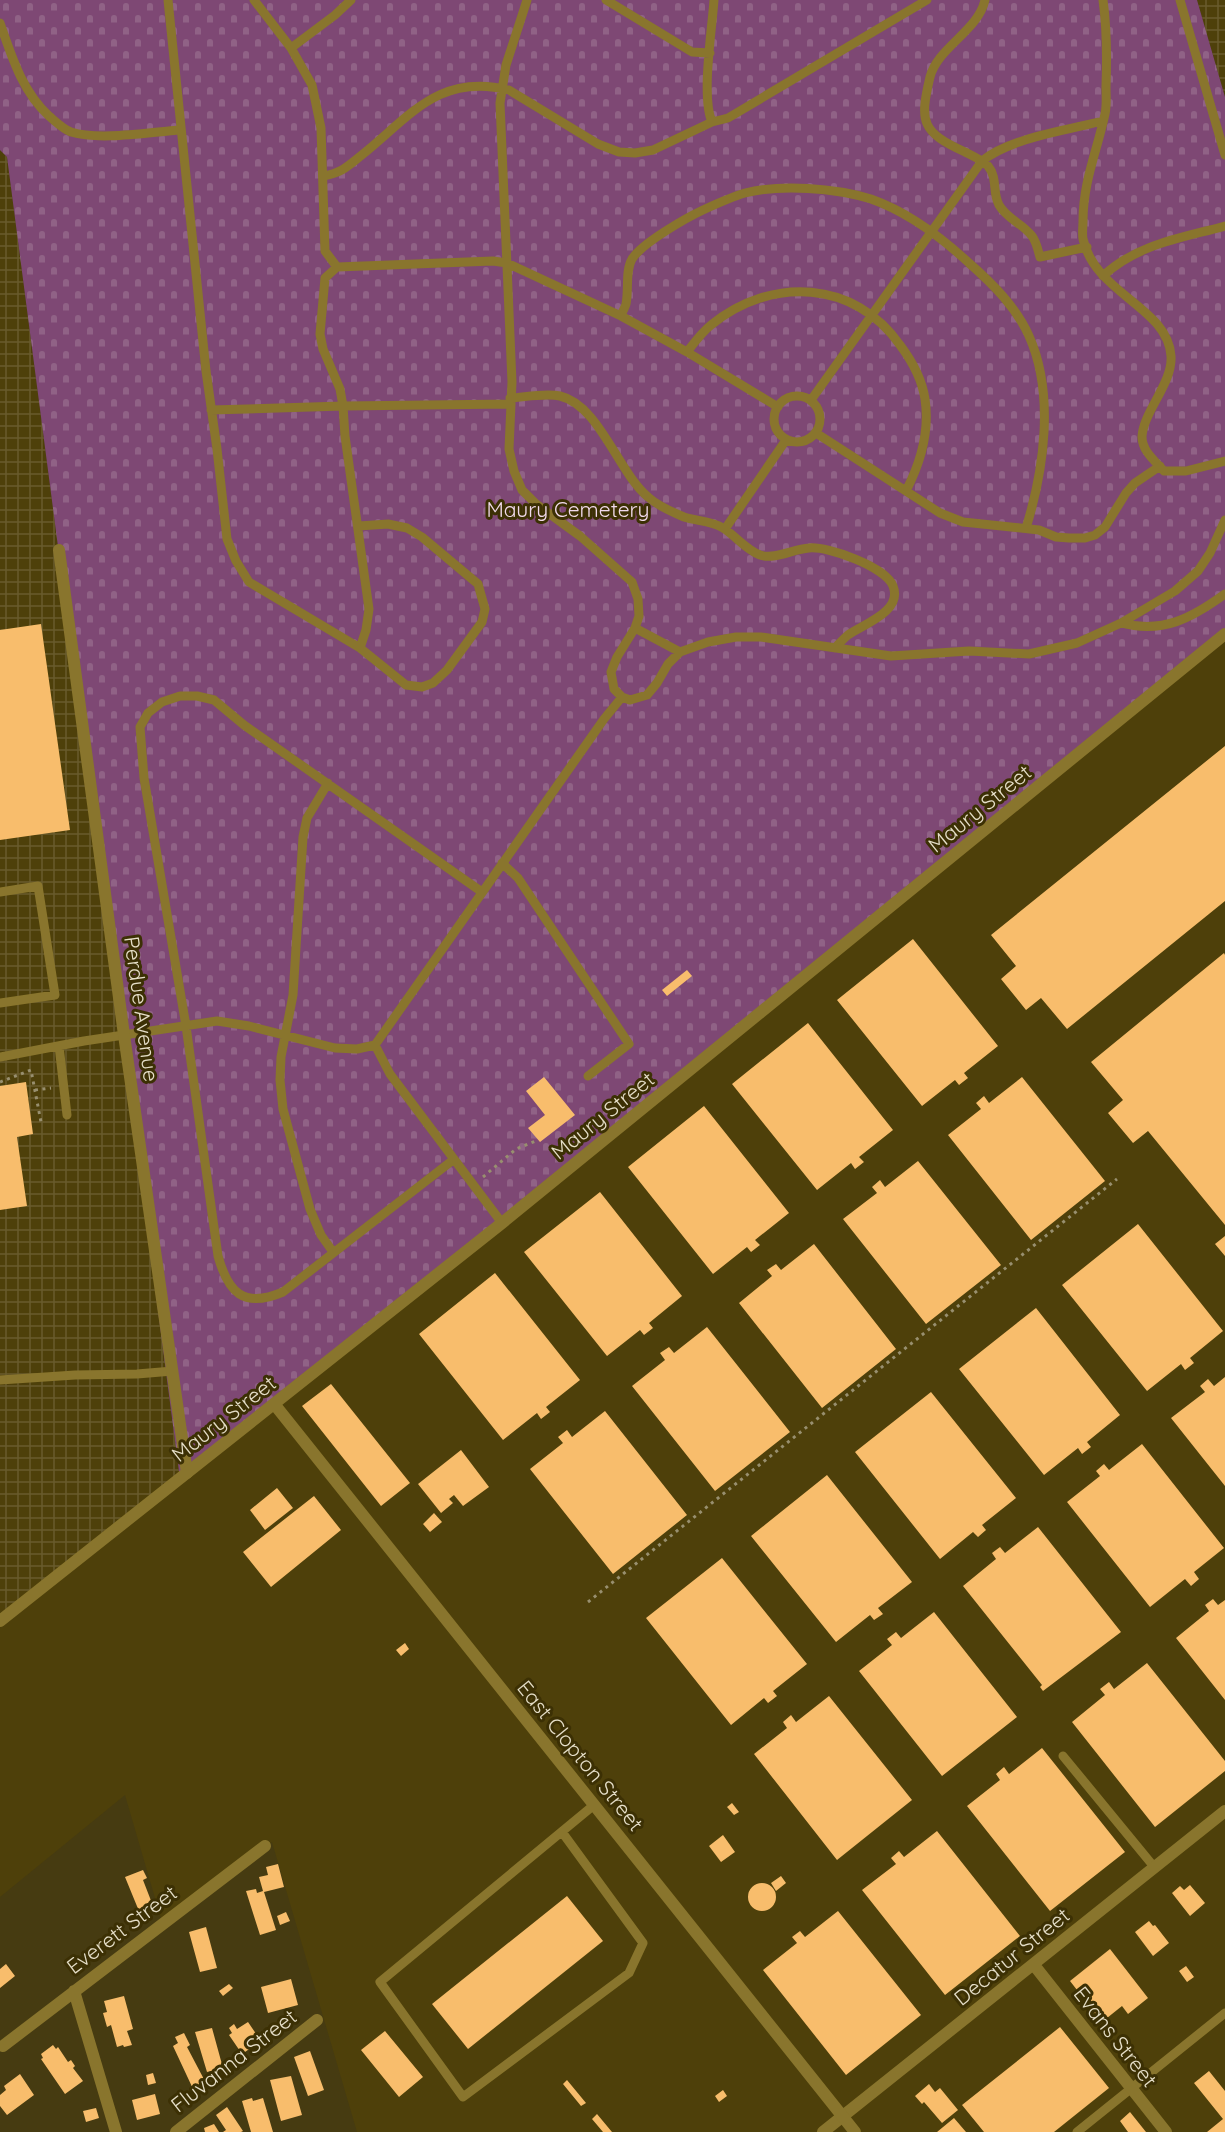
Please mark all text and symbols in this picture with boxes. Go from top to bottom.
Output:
park label: Maury Cemetery [486,496,650,522]
street label: Maury Street [923,759,1036,858]
street label: Perdue Avenue [119,935,165,1083]
street label: Maury Street [546,1066,659,1165]
street label: Maury Street [166,1369,281,1467]
street label: East Clopton Street [512,1675,649,1836]
street label: Everett Street [61,1879,182,1979]
street label: Decatur Street [948,1902,1074,2011]
street label: Evans Street [1068,1981,1163,2092]
street label: Fluvanna Street [165,2003,301,2117]

